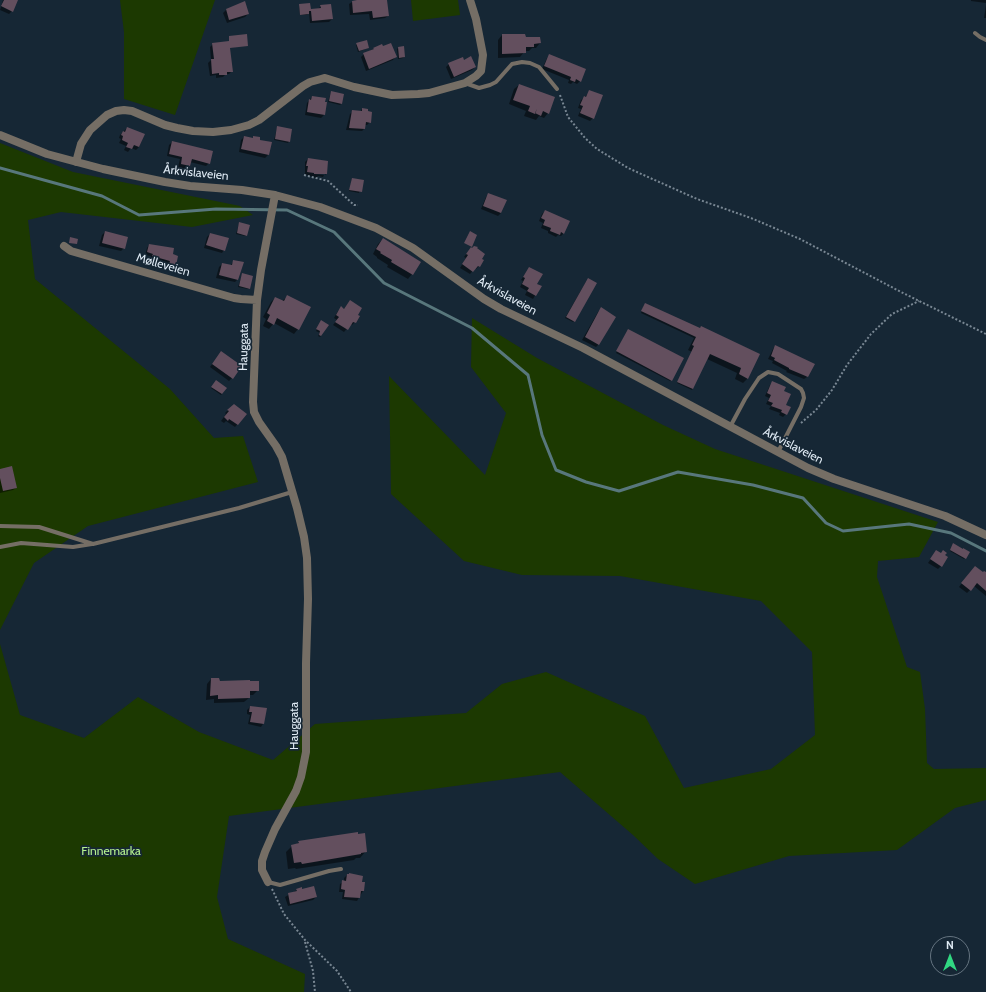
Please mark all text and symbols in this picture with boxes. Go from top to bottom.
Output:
street label: Årkvislaveien [163,162,229,184]
street label: Mølleveien [134,250,192,280]
street label: Årkvislaveien [475,274,539,318]
street label: Hauggata [236,323,252,371]
street label: Årkvislaveien [760,425,826,467]
street label: Hauggata [287,702,301,750]
park label: Finnemarka [81,844,141,858]
north arrow [930,936,970,976]
text: N [946,938,954,952]

